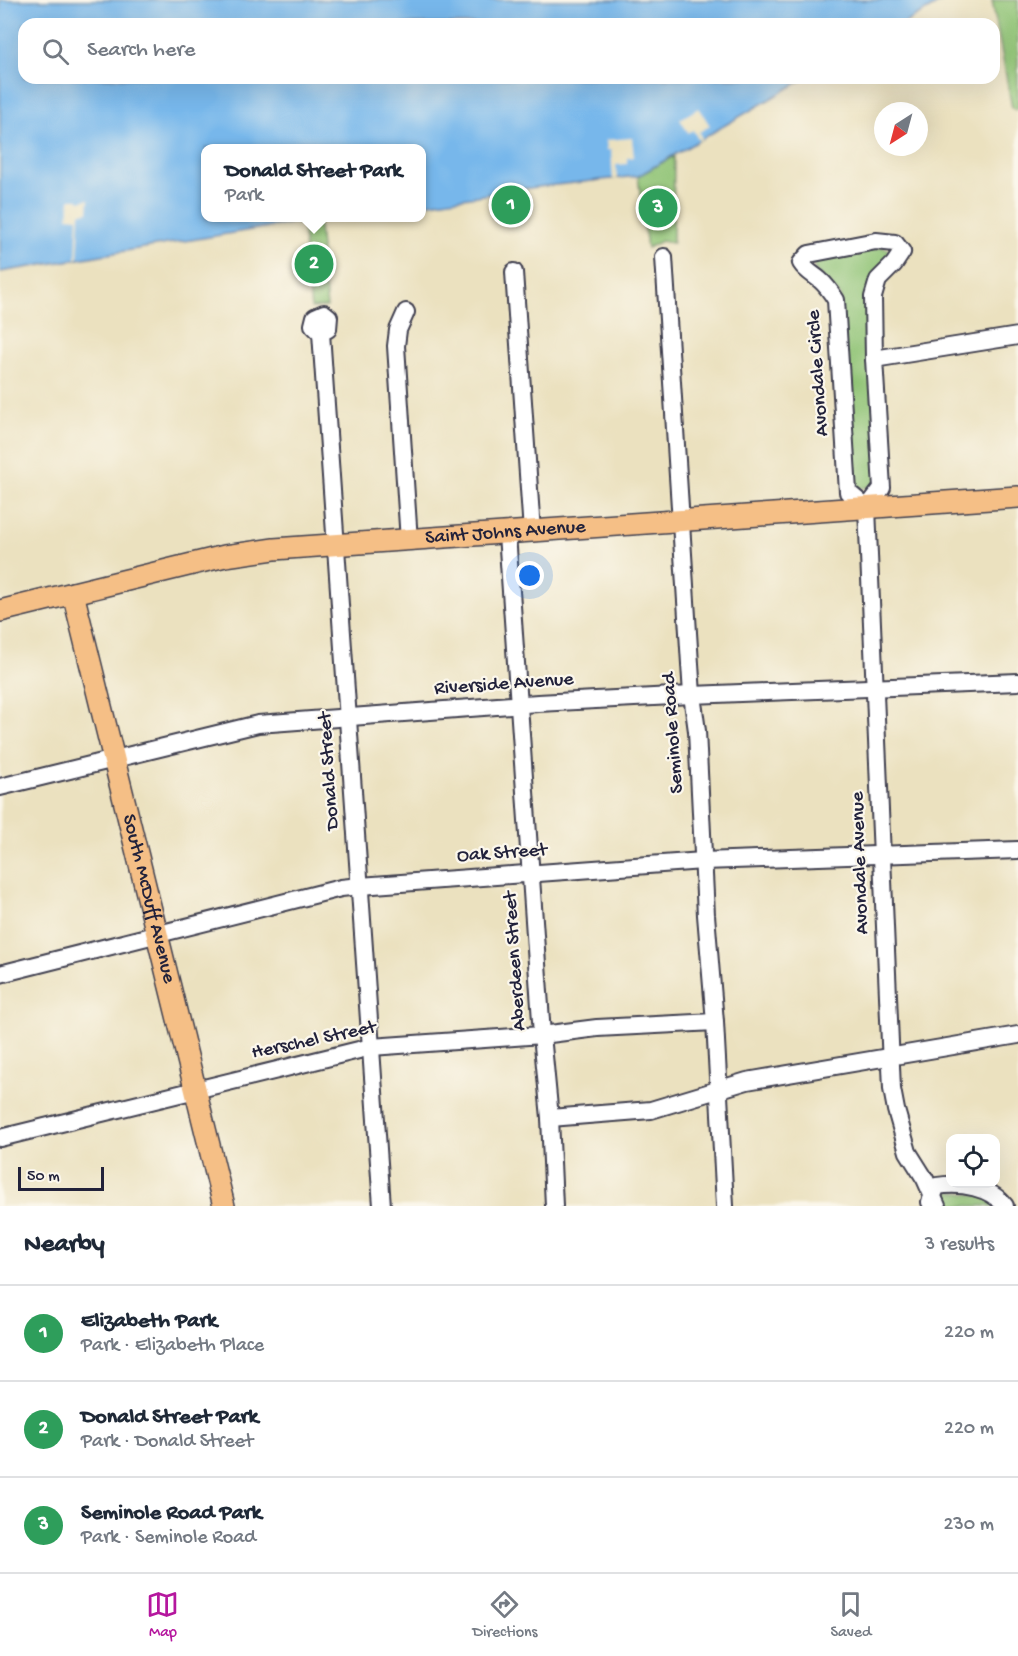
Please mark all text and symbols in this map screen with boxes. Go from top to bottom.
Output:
search box [18,18,1000,84]
icon: search [39,35,72,68]
text: Search here [87,38,195,64]
north arrow [874,102,928,156]
popup [201,144,426,222]
text: Donald Street Park [225,159,402,185]
pin: 1 [492,182,530,228]
text: Park [225,185,263,208]
pin: 3 [638,186,678,230]
pin: 2 [294,242,334,286]
street label: Avondale Circle [803,308,835,437]
street label: Saint Johns Avenue [424,516,587,550]
your location [515,561,544,590]
street label: Riverside Avenue [434,669,575,701]
street label: Seminole Road [658,669,690,794]
street label: Donald Street [314,709,346,833]
street label: Avondale Avenue [847,791,875,935]
street label: South McDuff Avenue [116,812,180,986]
street label: Oak Street [456,839,550,869]
street label: Aberdeen Street [500,889,532,1031]
street label: Herschel Street [250,1016,380,1065]
map controls [946,1134,1000,1188]
button: locate [946,1134,1000,1188]
scale bar [18,1164,104,1192]
text: 50 m [27,1168,60,1187]
text: Nearby [24,1230,105,1261]
text: 3 results [925,1234,994,1257]
text: Elizabeth Park [81,1309,217,1335]
text: 1 [39,1322,48,1345]
text: 220 m [944,1322,994,1345]
text: Park · Elizabeth Place [81,1335,264,1358]
text: Donald Street Park [81,1405,258,1431]
text: 2 [39,1418,48,1441]
text: 220 m [944,1418,994,1441]
text: Park · Donald Street [81,1431,253,1454]
text: Seminole Road Park [81,1501,261,1527]
text: 3 [38,1514,49,1537]
text: 230 m [944,1514,994,1537]
text: Park · Seminole Road [81,1527,256,1550]
tab: Map [146,1588,179,1643]
tab: Directions [472,1588,538,1643]
tab: Saved [830,1588,871,1643]

